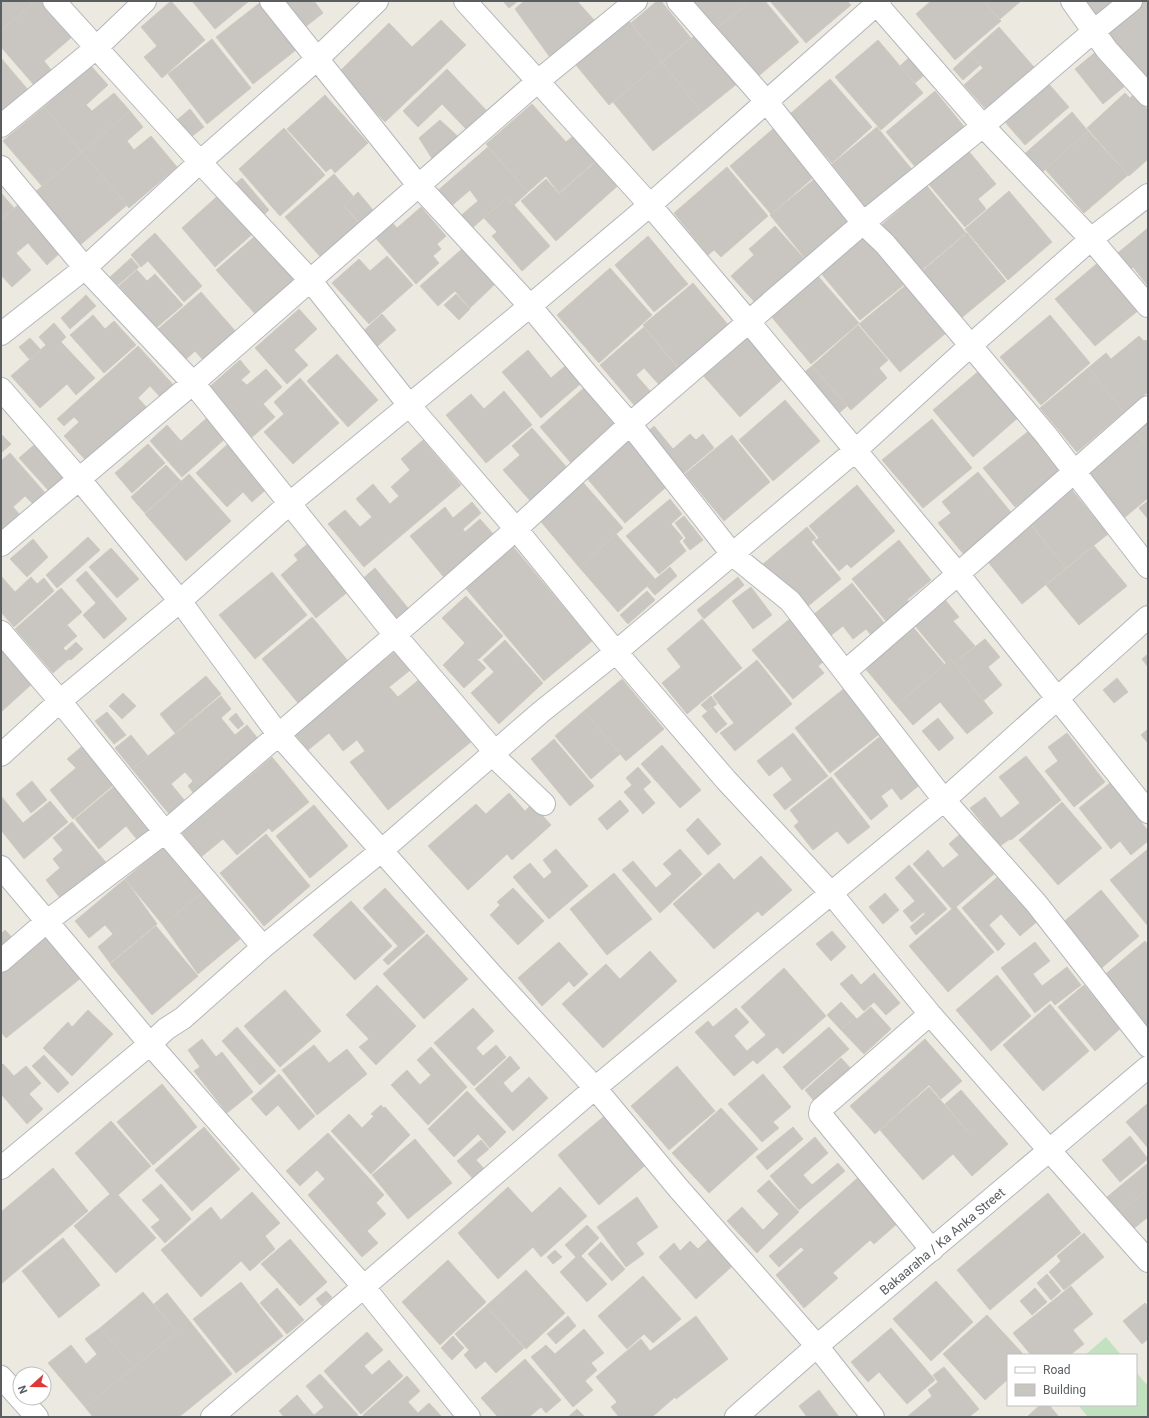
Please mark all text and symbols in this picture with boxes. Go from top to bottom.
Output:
street label: Bakaaraha / Ka Anka Street [877,1185,1008,1298]
legend [1007,1354,1137,1406]
text: Road [1043,1363,1071,1377]
north arrow [12,1366,52,1406]
text: N [16,1383,31,1395]
text: Building [1043,1383,1086,1397]

